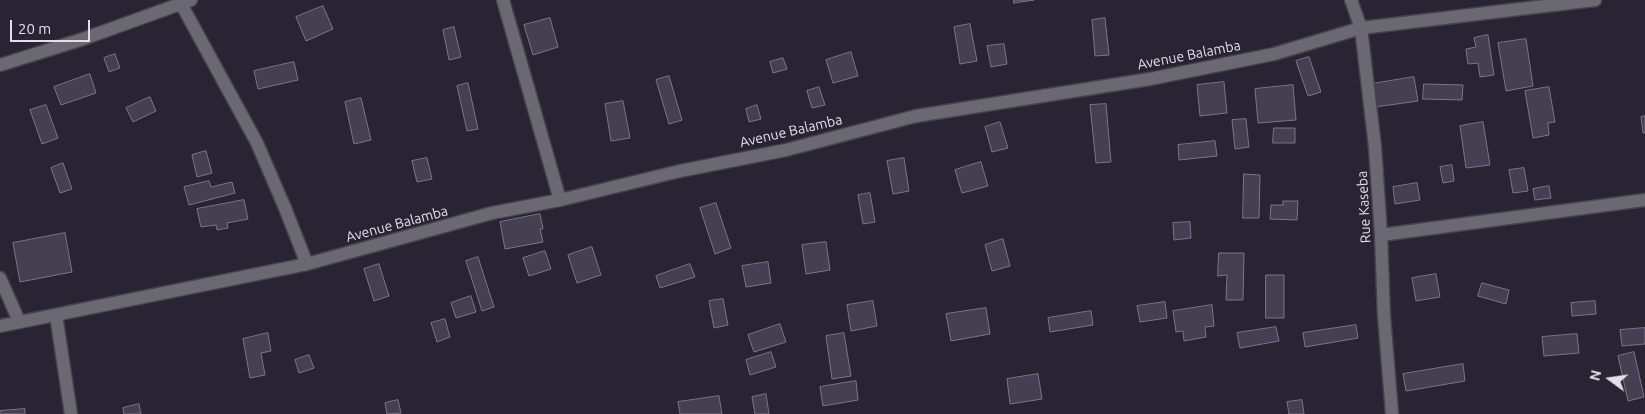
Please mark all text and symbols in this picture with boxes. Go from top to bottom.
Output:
scale bar [12,10,92,42]
text: 20 m [18,20,51,37]
street label: Avenue Balamba [1136,37,1242,73]
street label: Avenue Balamba [738,111,844,151]
street label: Rue Kaseba [1354,170,1374,244]
street label: Avenue Balamba [344,202,450,246]
north arrow [1585,354,1635,404]
text: N [1586,368,1604,382]

